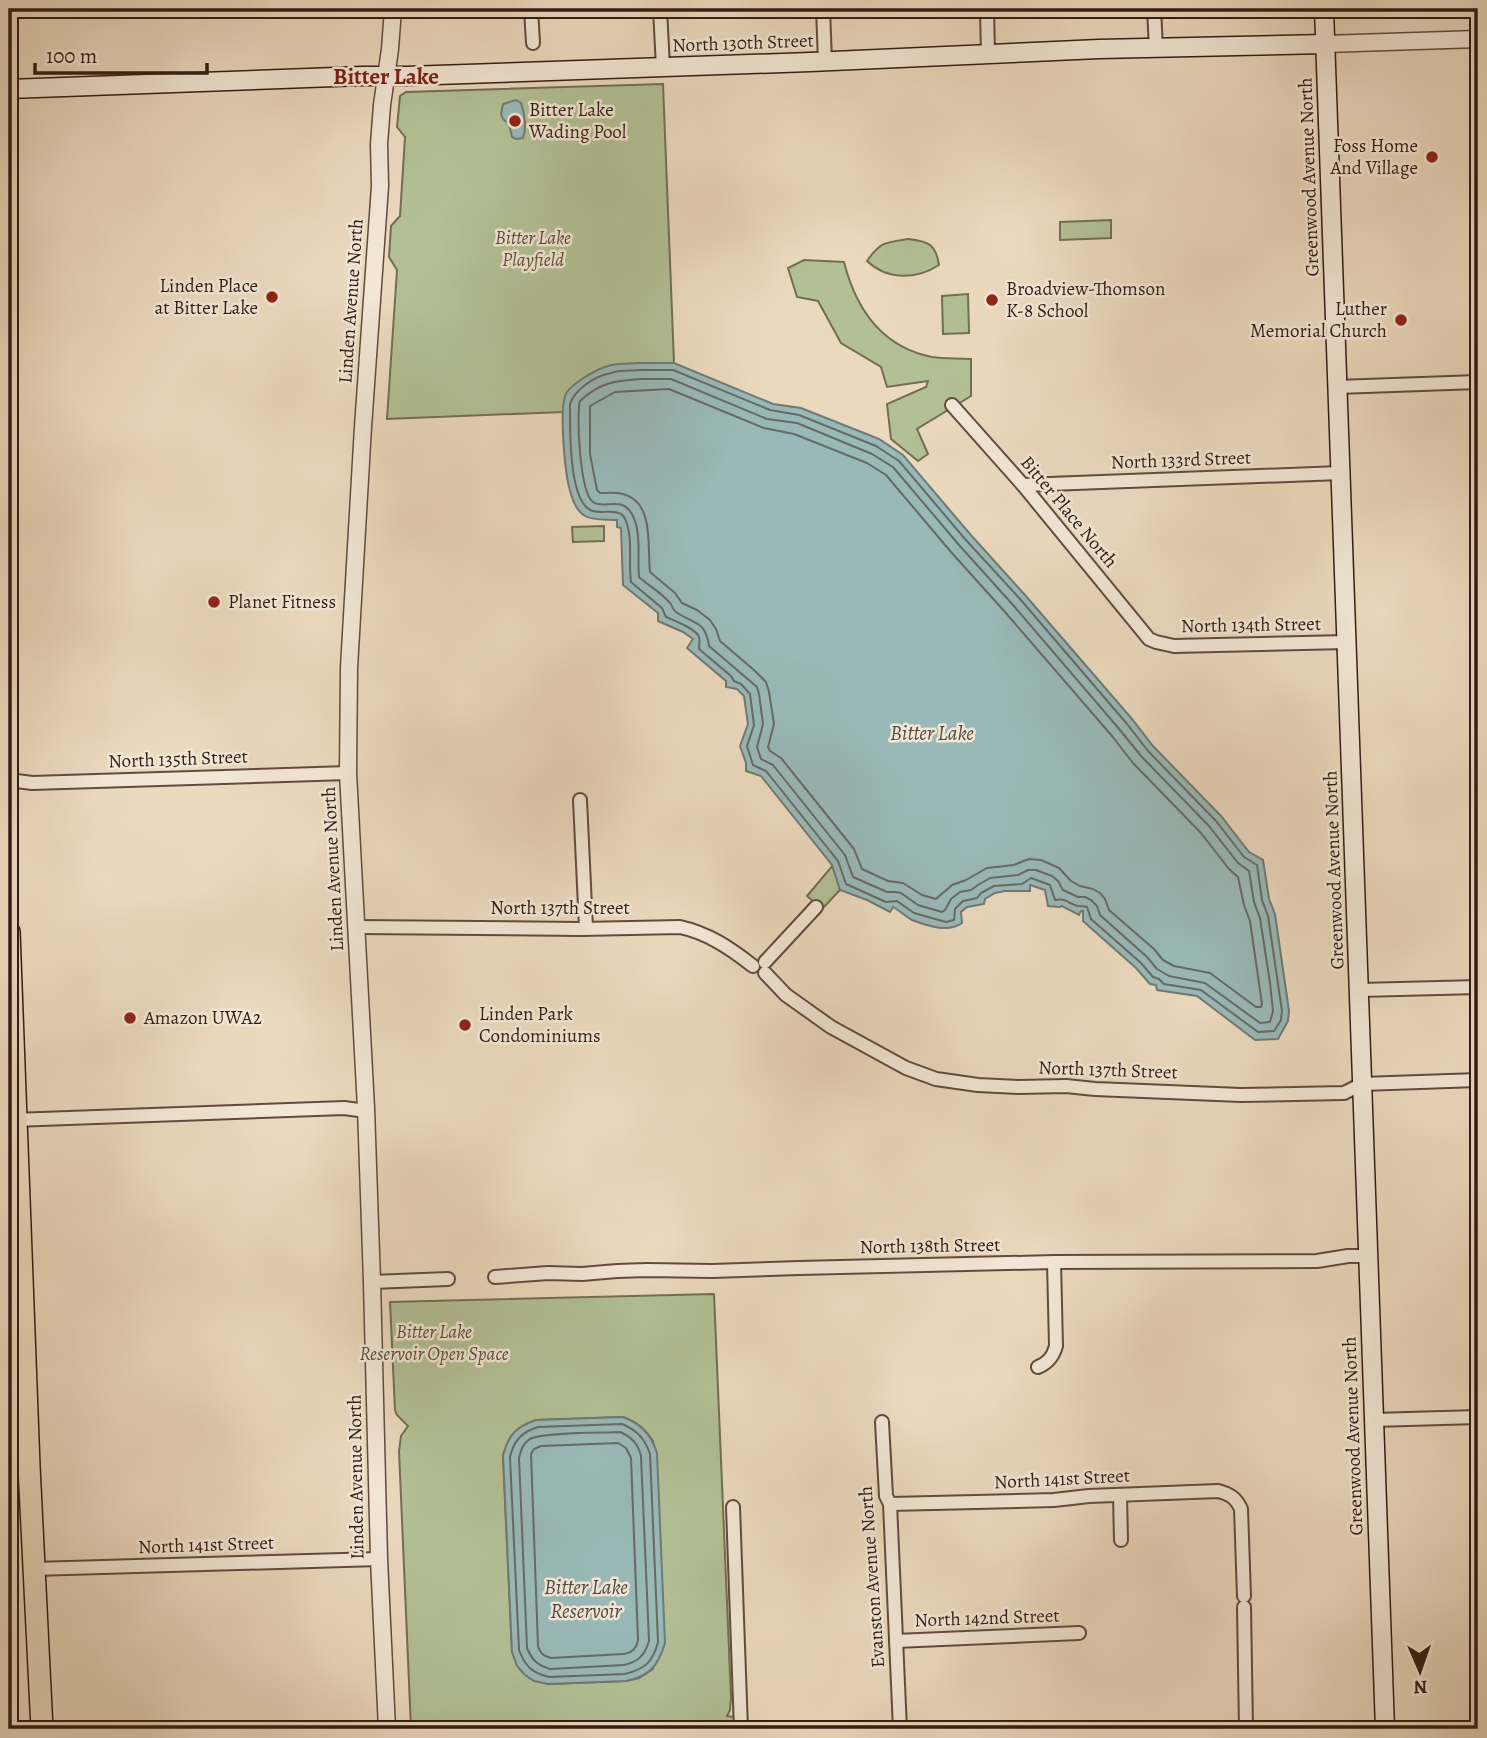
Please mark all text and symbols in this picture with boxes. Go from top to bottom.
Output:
street label: North 130th Street [672,28,814,58]
scale bar [35,32,206,76]
text: 100 m [46,42,97,70]
district label: Bitter Lake [333,61,439,92]
street label: Greenwood Avenue North [1293,77,1325,277]
place label: Bitter Lake Wading Pool [528,97,627,145]
marker: Bitter Lake Wading Pool [507,113,523,129]
place label: Foss Home And Village [1330,133,1418,181]
marker: Foss Home And Village [1424,149,1440,165]
street label: Linden Avenue North [332,218,370,384]
park label: Bitter Lake Playfield [495,225,571,273]
place label: Linden Place at Bitter Lake [154,273,258,321]
place label: Broadview-Thomson K-8 School [1006,276,1165,324]
marker: Linden Place at Bitter Lake [264,289,280,305]
marker: Broadview-Thomson K-8 School [984,292,1000,308]
place label: Luther Memorial Church [1250,296,1387,344]
marker: Luther Memorial Church [1393,312,1409,328]
street label: North 133rd Street [1110,445,1252,475]
street label: Bitter Place North [1014,450,1124,574]
place label: Planet Fitness [228,589,336,615]
marker: Planet Fitness [206,594,222,610]
street label: North 134th Street [1181,611,1321,639]
water label: Bitter Lake [890,719,974,747]
street label: North 135th Street [108,744,248,774]
street label: Greenwood Avenue North [1318,770,1350,970]
street label: Linden Avenue North [316,786,350,952]
street label: North 137th Street [490,895,630,921]
place label: Linden Park Condominiums [479,1001,601,1049]
place label: Amazon UWA2 [143,1005,262,1031]
marker: Amazon UWA2 [122,1010,138,1026]
marker: Linden Park Condominiums [457,1017,473,1033]
street label: North 137th Street [1038,1055,1178,1085]
street label: North 138th Street [859,1232,1001,1260]
park label: Bitter Lake Reservoir Open Space [360,1319,509,1367]
street label: Greenwood Avenue North [1337,1336,1369,1536]
street label: Linden Avenue North [342,1394,370,1560]
street label: North 141st Street [993,1462,1131,1496]
street label: Evanston Avenue North [853,1485,891,1669]
street label: North 141st Street [137,1530,275,1560]
water label: Bitter Lake Reservoir [544,1573,628,1625]
street label: North 142nd Street [914,1602,1060,1634]
north arrow [1386,1636,1456,1706]
text: N [1413,1674,1428,1700]

